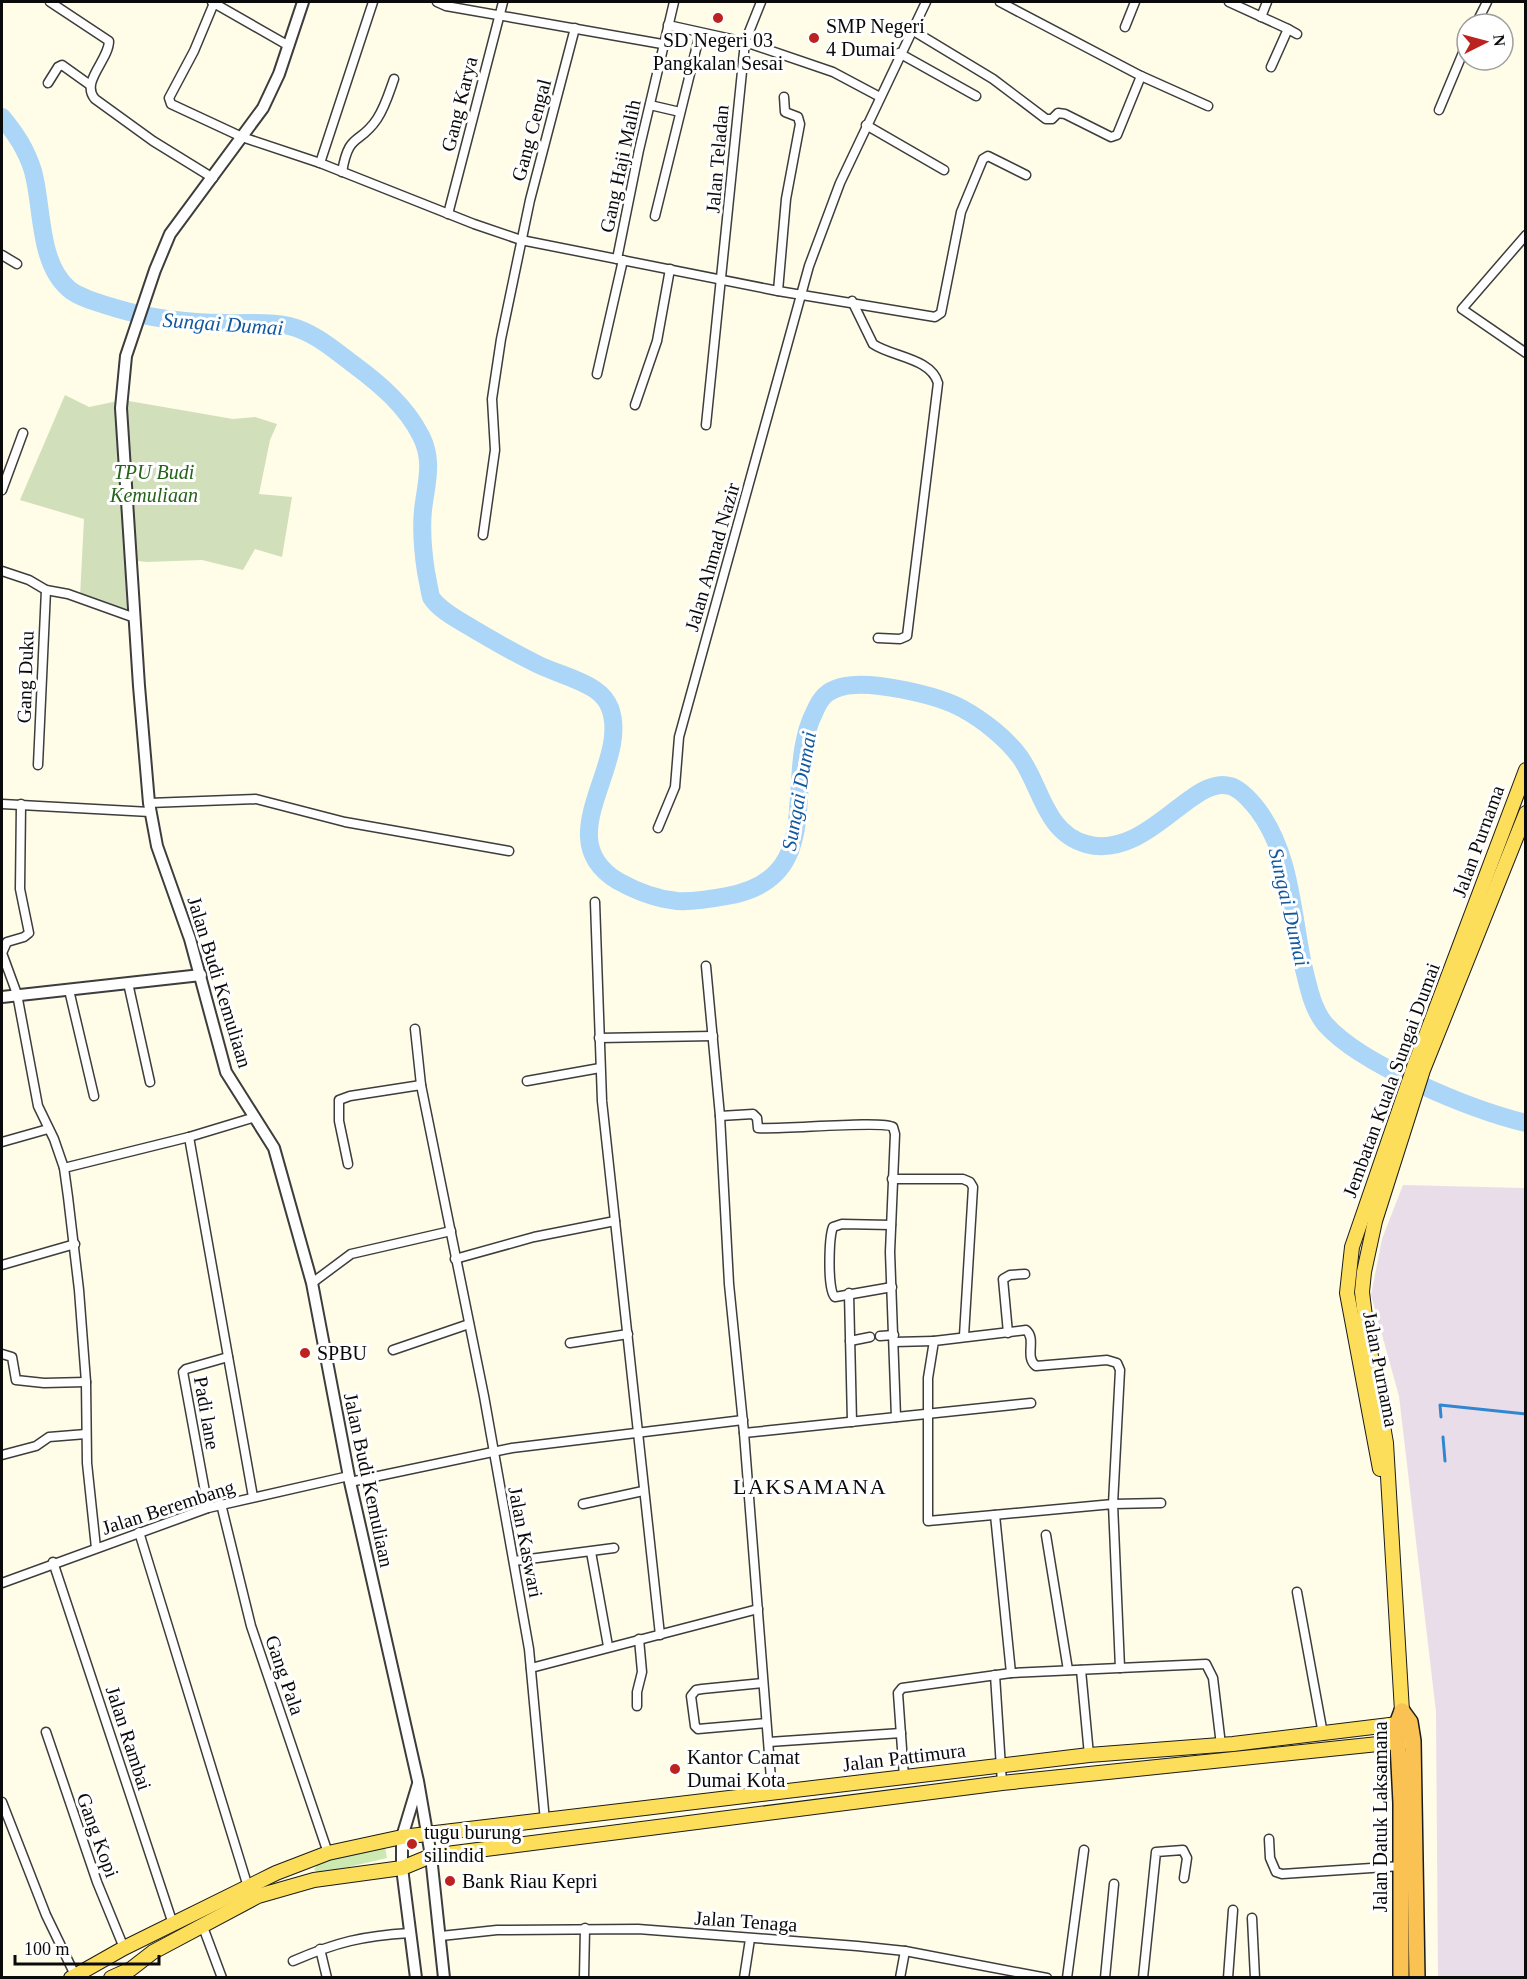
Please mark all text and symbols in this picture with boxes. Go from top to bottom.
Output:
marker: SD Negeri 03 Pangkalan Sesai [711,11,725,25]
north arrow [1455,12,1515,72]
place label: SMP Negeri 4 Dumai [826,15,925,60]
place label: SD Negeri 03 Pangkalan Sesai [653,29,784,75]
marker: SMP Negeri 4 Dumai [807,31,821,45]
text: N [1490,34,1509,48]
street label: Gang Karya [437,54,482,154]
street label: Gang Cengal [507,76,556,184]
street label: Gang Haji Malih [595,97,646,235]
street label: Jalan Teladan [701,104,733,214]
water label: Sungai Dumai [162,308,284,340]
park label: TPU Budi Kemuliaan [109,461,198,506]
street label: Jalan Ahmad Nazir [680,480,744,634]
street label: Gang Duku [12,630,39,724]
water label: Sungai Dumai [777,729,821,853]
street label: Jalan Purnama [1448,782,1508,900]
water label: Sungai Dumai [1264,845,1314,969]
street label: Jalan Budi Kemuliaan [183,894,257,1070]
street label: Jembatan Kuala Sungai Dumai [1338,959,1445,1201]
street label: Jalan Purnama [1359,1309,1403,1429]
place label: SPBU [317,1342,368,1364]
marker: SPBU [298,1346,312,1360]
street label: Padi lane [190,1375,224,1451]
street label: Jalan Budi Kemuliaan [340,1391,398,1569]
district label: LAKSAMANA [733,1474,887,1499]
street label: Jalan Berembang [99,1475,237,1540]
street label: Jalan Kaswari [504,1485,548,1600]
street label: Gang Pala [260,1632,309,1718]
street label: Jalan Rambai [102,1683,156,1793]
street label: Jalan Datuk Laksamana [1369,1721,1391,1913]
street label: Jalan Pattimura [841,1739,967,1775]
place label: Kantor Camat Dumai Kota [687,1746,800,1791]
marker: Kantor Camat Dumai Kota [668,1762,682,1776]
street label: Gang Kopi [72,1790,124,1881]
place label: tugu burung silindid [424,1821,521,1866]
marker: tugu burung silindid [405,1837,419,1851]
place label: Bank Riau Kepri [462,1870,598,1893]
marker: Bank Riau Kepri [443,1874,457,1888]
street label: Jalan Tenaga [694,1906,798,1937]
scale bar [15,1928,159,1966]
text: 100 m [24,1939,70,1959]

